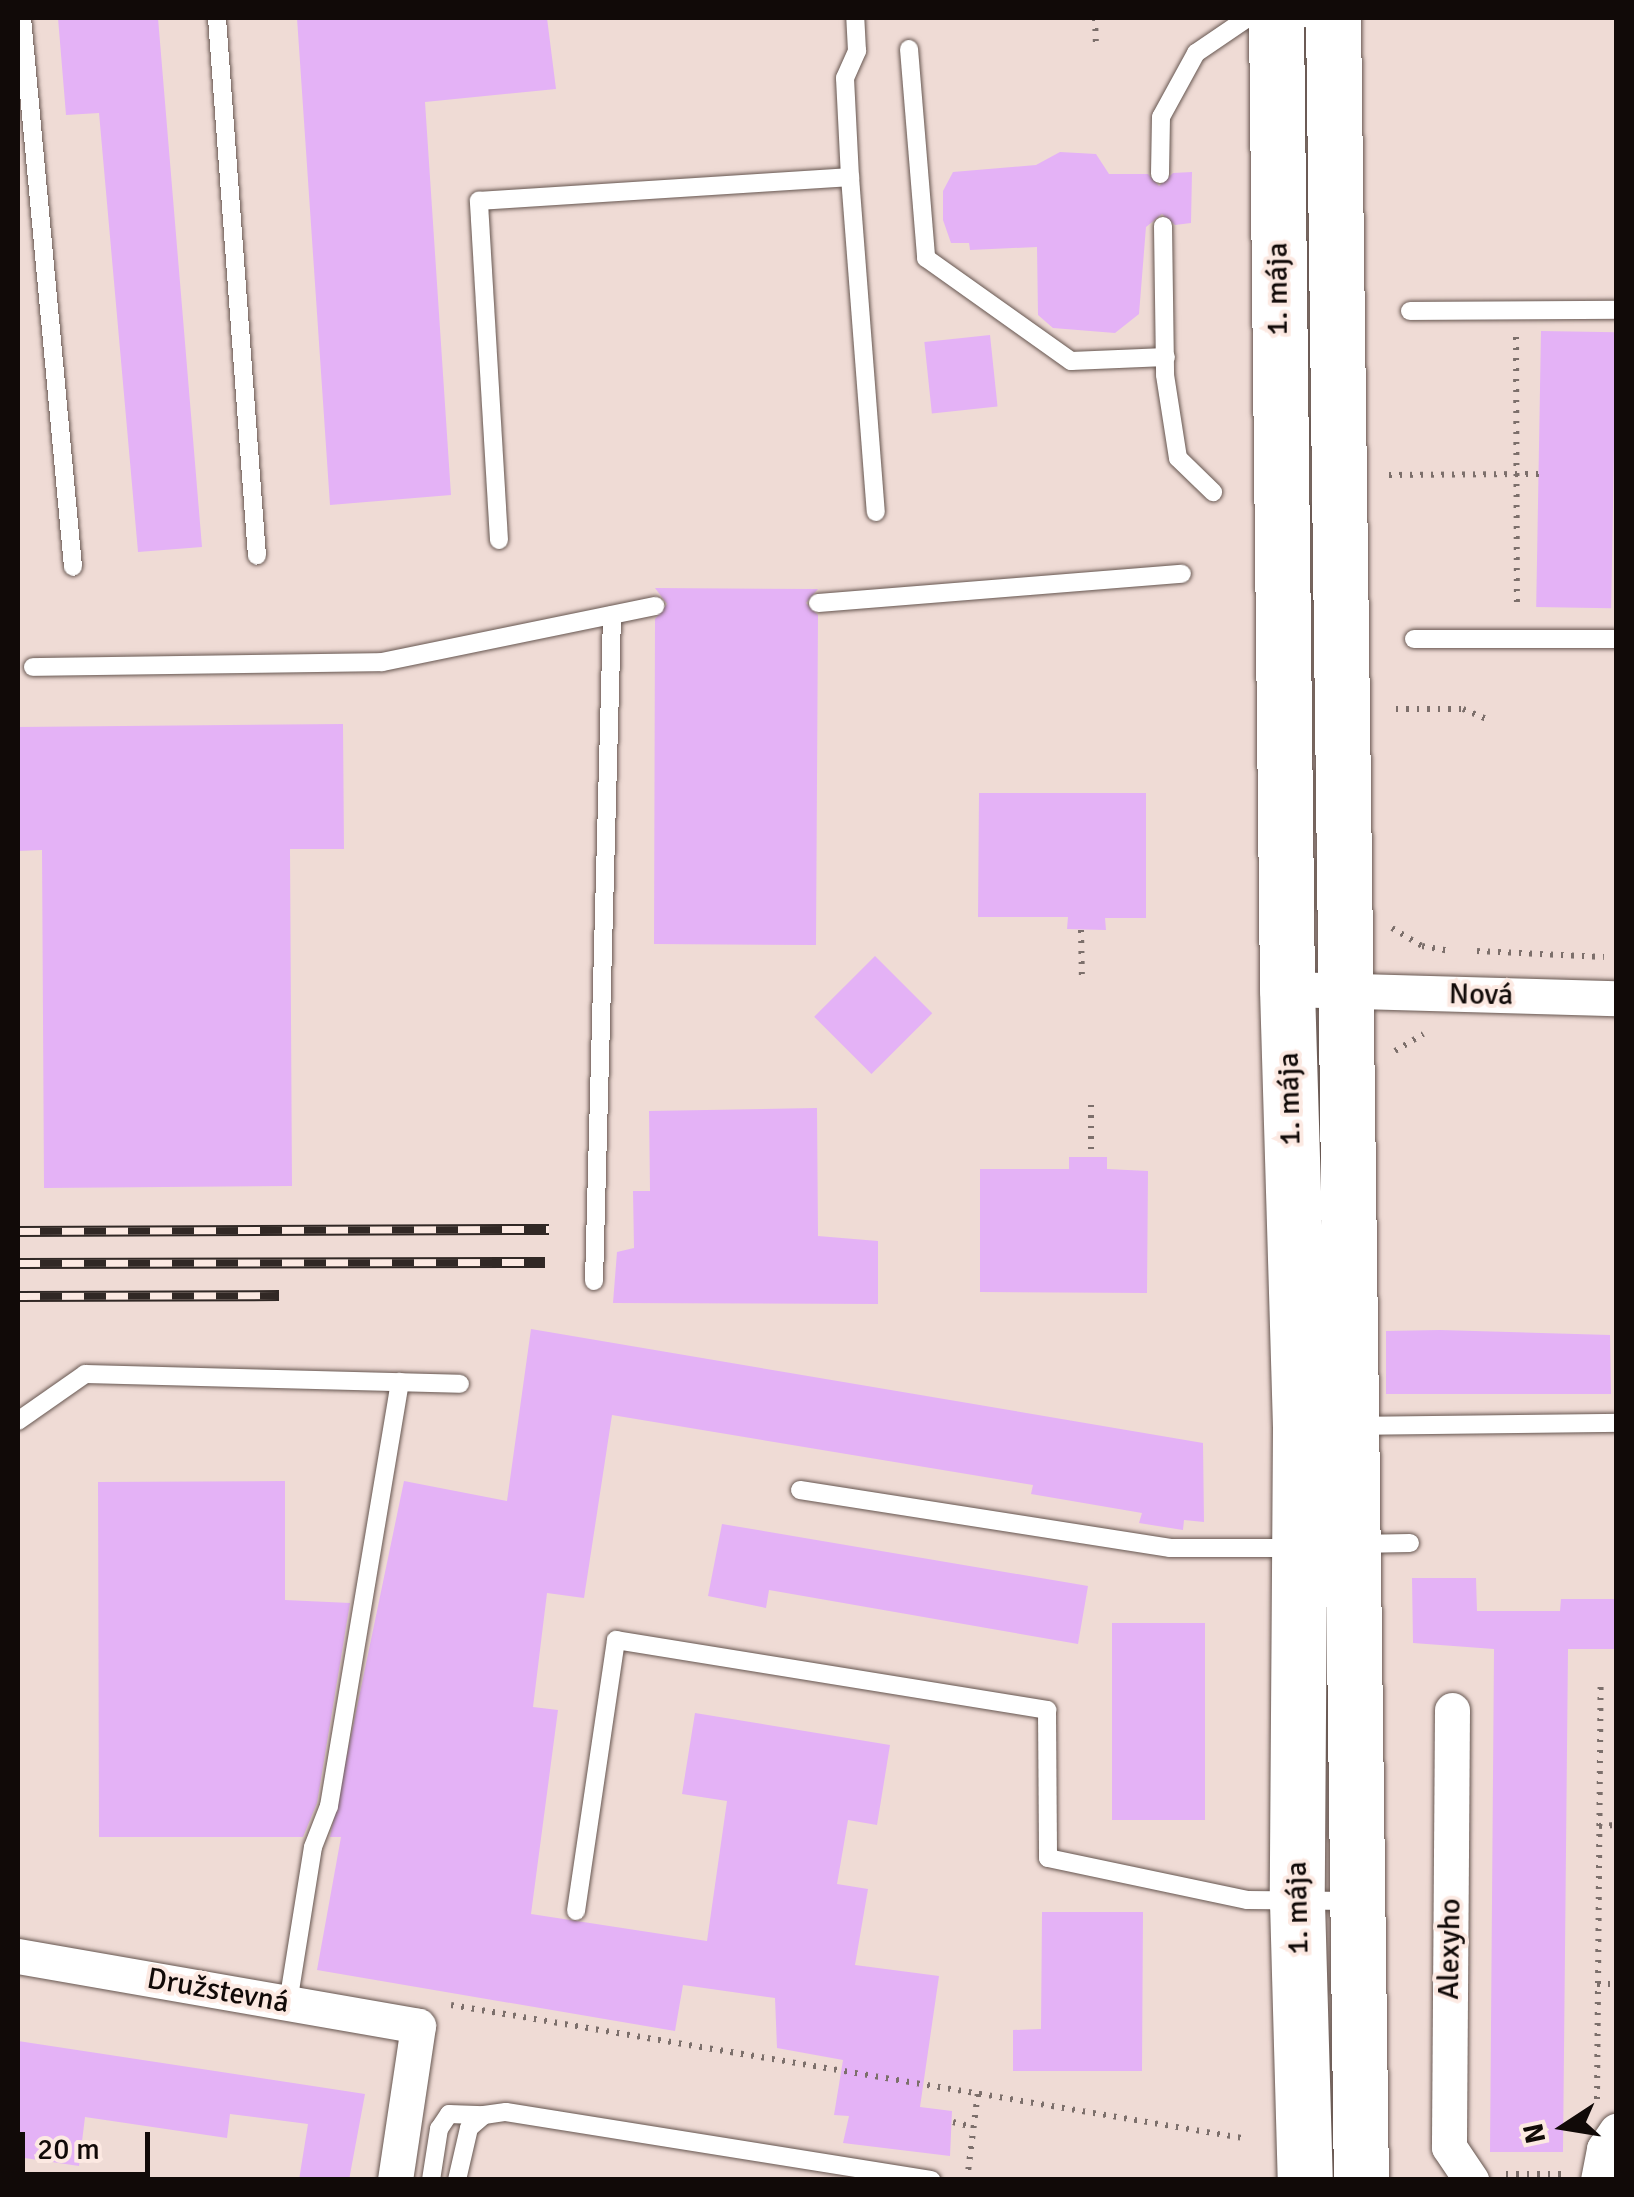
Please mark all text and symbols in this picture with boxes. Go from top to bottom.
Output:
street label: 1. mája [1260,242,1296,336]
street label: Nová [1448,976,1514,1014]
street label: 1. mája [1271,1052,1309,1146]
street label: 1. mája [1279,1861,1317,1955]
street label: Alexyho [1431,1898,1469,2000]
street label: Družstevná [144,1961,292,2021]
north arrow [1514,2077,1614,2177]
scale bar [25,2112,155,2174]
text: N [1516,2120,1553,2146]
text: 20 m [37,2131,100,2168]

